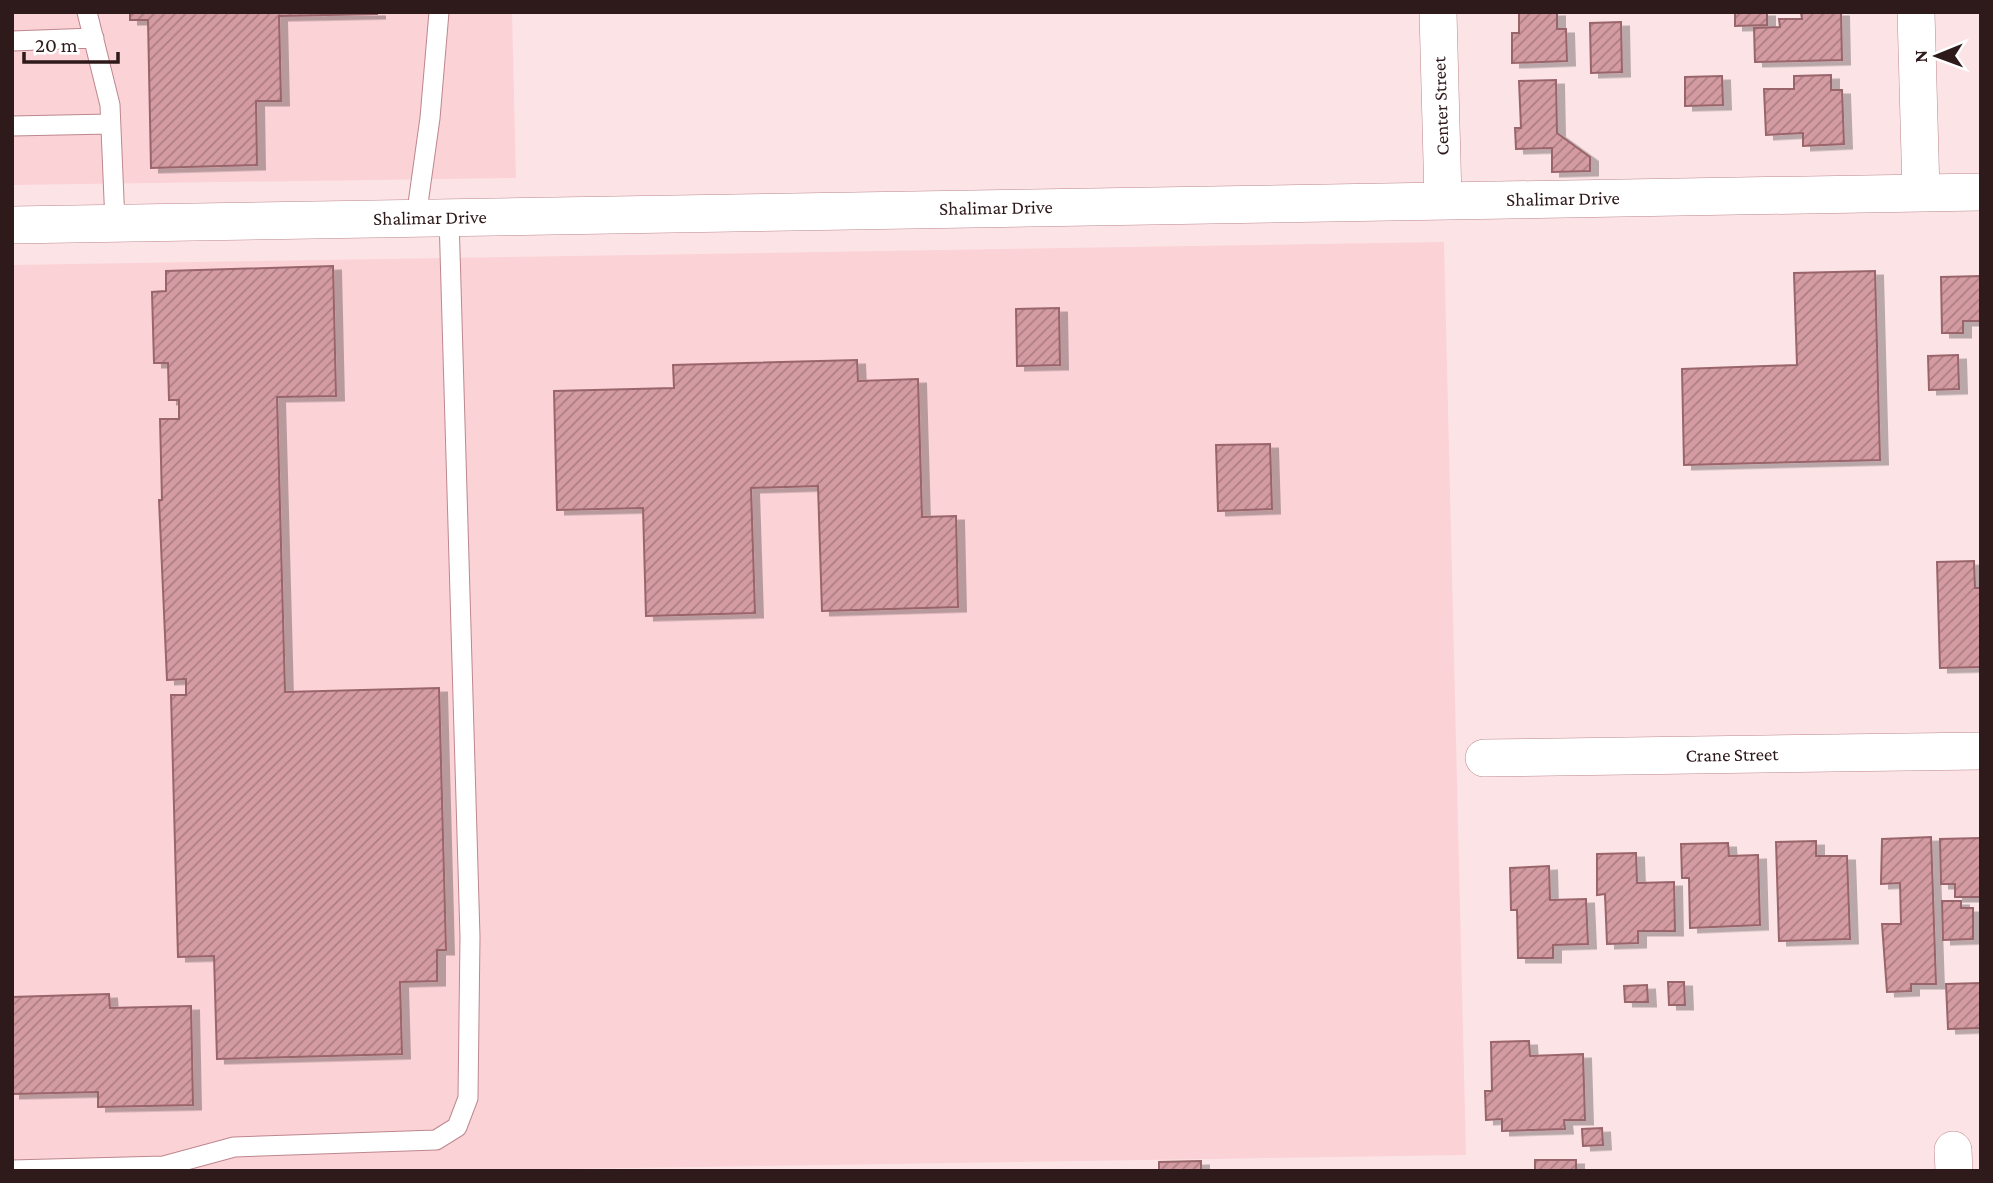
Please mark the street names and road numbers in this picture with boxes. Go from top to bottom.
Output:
street label: Center Street [1428,55,1453,156]
street label: Shalimar Drive [1506,187,1620,210]
street label: Shalimar Drive [939,196,1053,219]
street label: Shalimar Drive [373,206,487,229]
street label: Crane Street [1685,743,1779,766]

